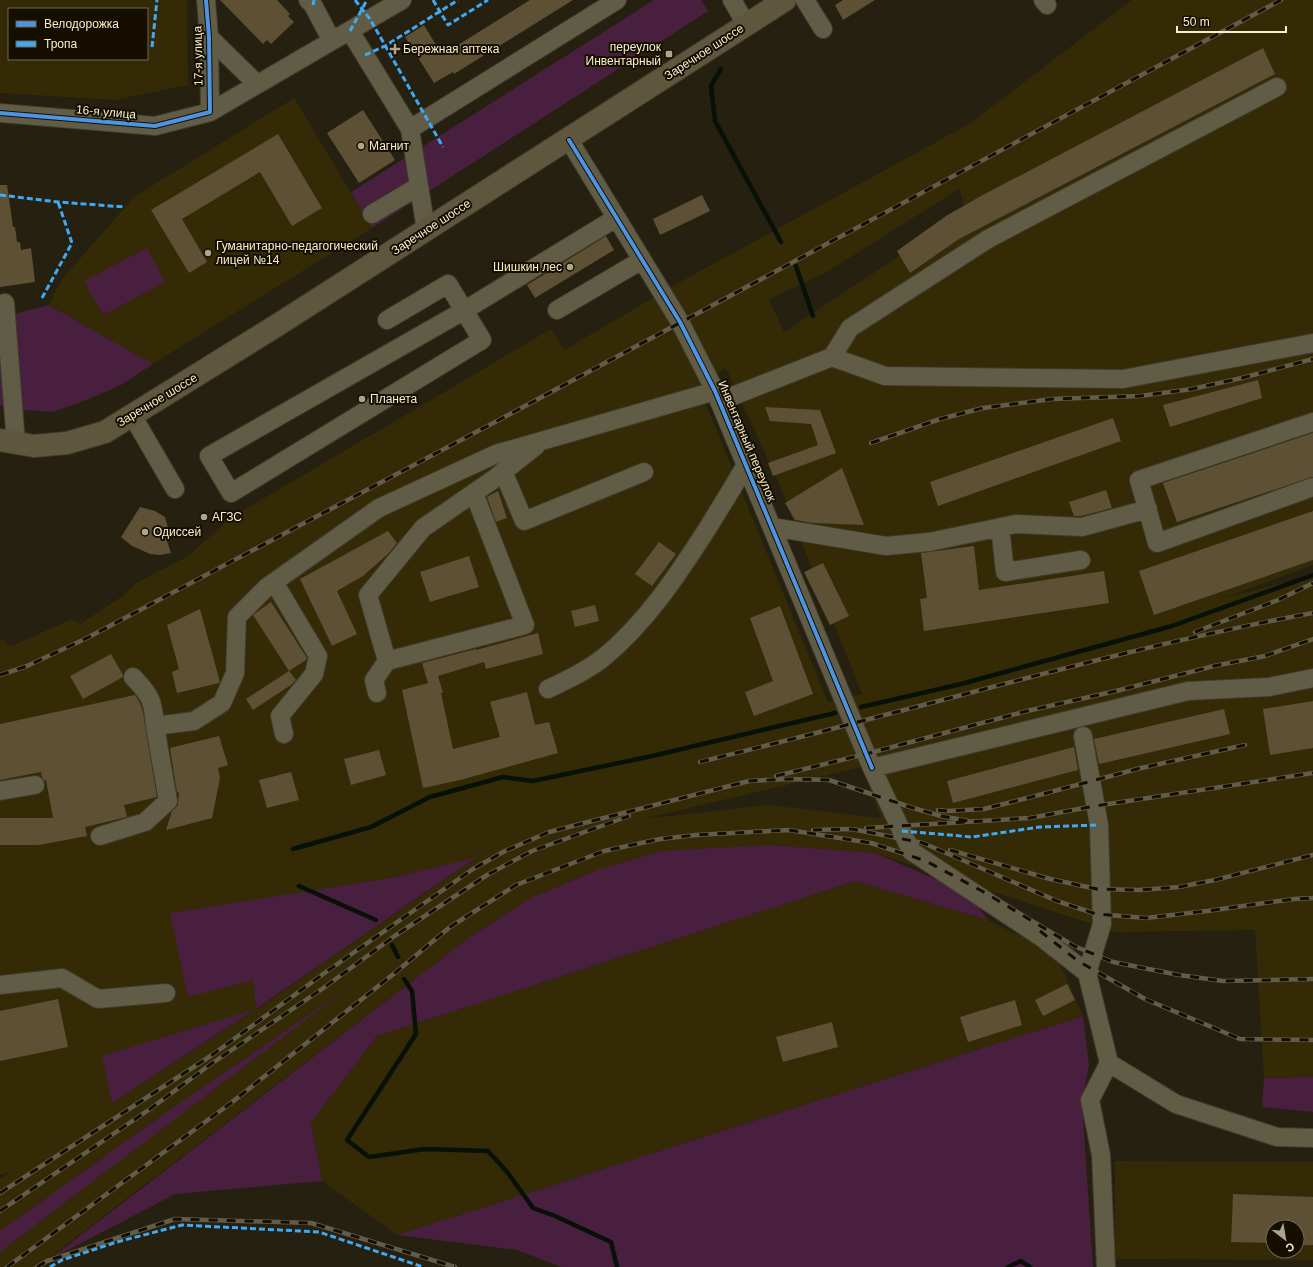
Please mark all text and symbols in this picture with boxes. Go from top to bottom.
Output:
legend [8,8,148,60]
scale bar [1177,8,1286,34]
text: 50 m [1183,15,1210,29]
text: Велодорожка [44,17,119,31]
street label: Заречное шоссе [662,21,746,83]
street label: 17-я улица [190,25,206,86]
text: Тропа [44,37,78,51]
place label: переулок Инвентарный [586,40,662,68]
place label: Бережная аптека [403,42,500,56]
marker: Бережная аптека [390,44,400,54]
marker: переулок Инвентарный [664,49,674,59]
street label: 16-я улица [75,102,137,122]
place label: Магнит [369,139,410,153]
marker: Магнит [356,141,366,151]
street label: Заречное шоссе [389,196,473,258]
place label: Гуманитарно-педагогический лицей №14 [216,239,378,267]
marker: Гуманитарно-педагогический лицей №14 [203,248,213,258]
place label: Шишкин лес [493,260,562,274]
marker: Шишкин лес [565,262,575,272]
street label: Заречное шоссе [114,370,200,430]
street label: Инвентарный переулок [715,378,779,504]
place label: Планета [370,392,418,406]
marker: Планета [357,394,367,404]
place label: АГЗС [212,510,242,524]
marker: АГЗС [199,512,209,522]
place label: Одиссей [153,525,201,539]
marker: Одиссей [140,527,150,537]
north arrow [1265,1219,1305,1259]
text: С [1284,1240,1297,1255]

